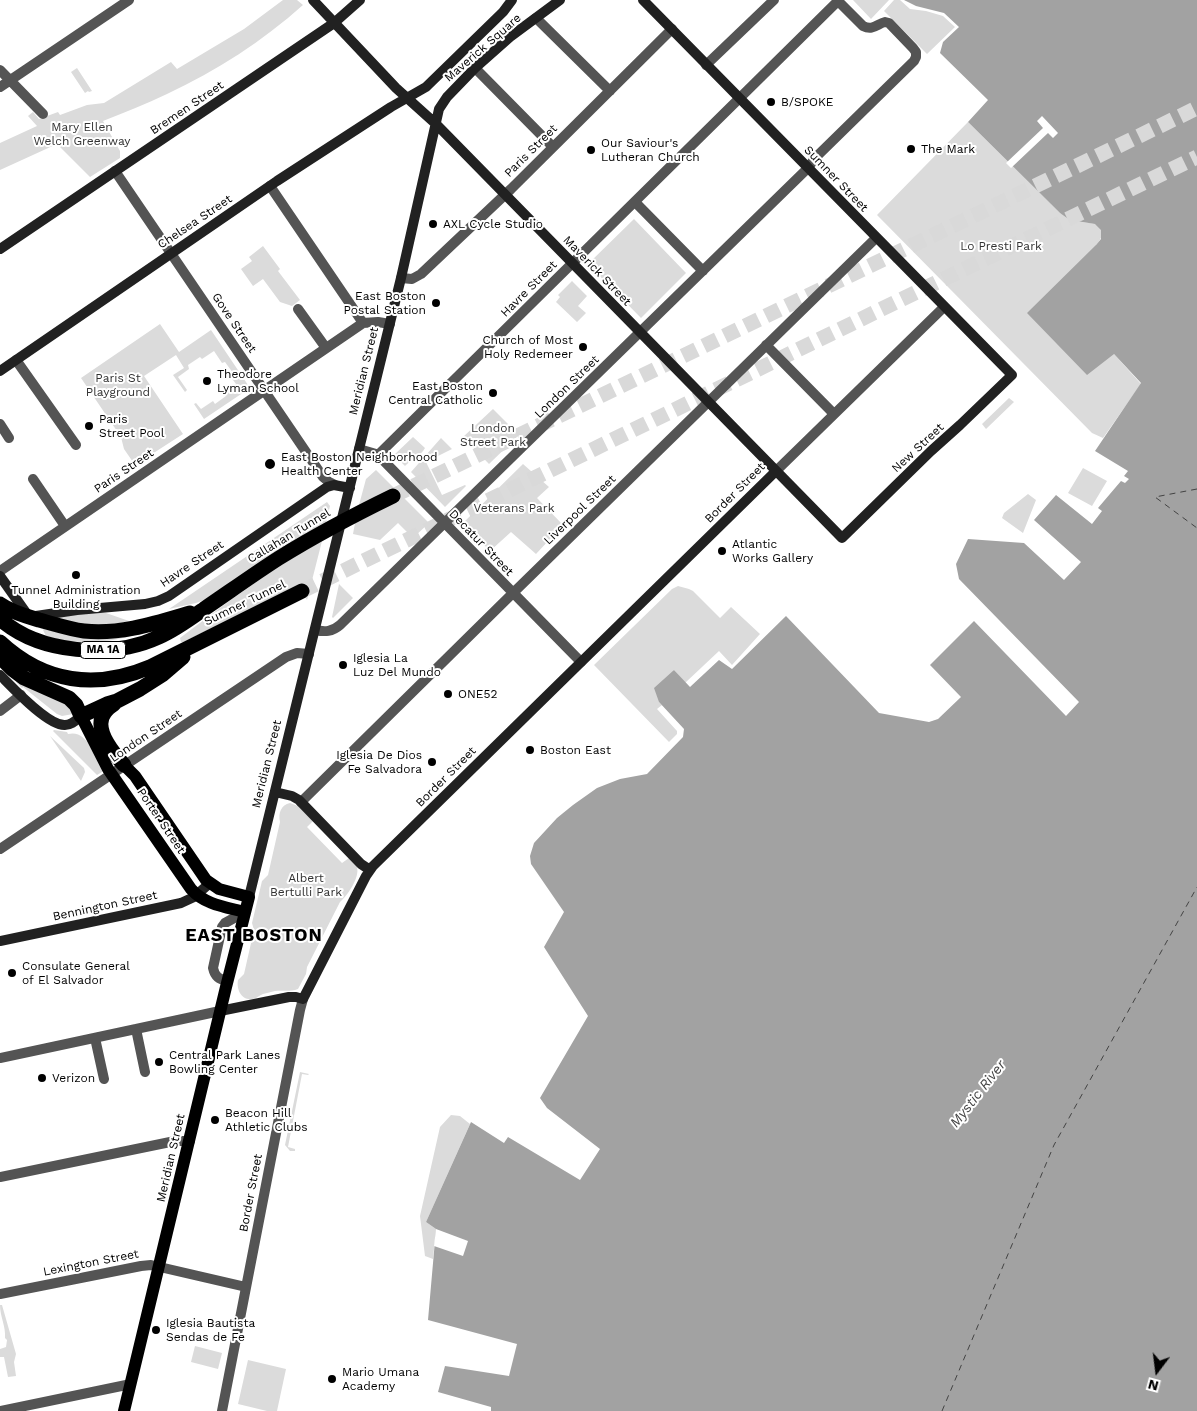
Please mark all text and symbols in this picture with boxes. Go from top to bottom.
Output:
street label: Maverick Square [442,11,524,85]
street label: Bremen Street [148,78,226,138]
place label: B/SPOKE [781,95,833,109]
marker: B/SPOKE [765,96,777,108]
park label: Mary Ellen Welch Greenway [33,120,131,148]
street label: Paris Street [502,122,560,180]
place label: Our Saviour's Lutheran Church [601,136,700,164]
place label: The Mark [921,142,975,156]
street label: Sumner Street [801,143,871,215]
marker: The Mark [905,143,917,155]
marker: Our Saviour's Lutheran Church [585,144,597,156]
street label: Chelsea Street [155,192,235,252]
place label: AXL Cycle Studio [443,217,543,231]
marker: AXL Cycle Studio [427,218,439,230]
street label: Maverick Street [560,233,634,309]
park label: Lo Presti Park [960,239,1042,253]
street label: Havre Street [498,258,560,320]
place label: East Boston Postal Station [344,289,426,317]
street label: Gove Street [209,290,259,356]
marker: East Boston Postal Station [430,297,442,309]
street label: Meridian Street [346,325,382,417]
place label: Church of Most Holy Redemeer [482,333,573,361]
marker: Church of Most Holy Redemeer [577,341,589,353]
street label: London Street [532,353,602,421]
place label: Theodore Lyman School [217,367,299,395]
park label: Paris St Playground [86,371,150,399]
marker: Theodore Lyman School [201,375,213,387]
place label: East Boston Central Catholic [388,379,483,407]
marker: East Boston Central Catholic [487,387,499,399]
place label: Paris Street Pool [99,412,164,440]
marker: Paris Street Pool [83,420,95,432]
street label: New Street [889,420,947,476]
park label: London Street Park [460,421,526,449]
street label: Paris Street [91,446,157,496]
place label: East Boston Neighborhood Health Center [281,450,438,478]
marker: East Boston Neighborhood Health Center [263,457,277,471]
street label: Border Street [702,460,768,526]
street label: Liverpool Street [541,472,619,548]
park label: Veterans Park [473,501,555,515]
street label: Callahan Tunnel [245,506,333,566]
street label: Decatur Street [446,507,516,579]
place label: Atlantic Works Gallery [732,537,813,565]
street label: Havre Street [158,538,226,590]
marker: Atlantic Works Gallery [716,545,728,557]
marker: Tunnel Administration Building [70,569,82,581]
street label: Sumner Tunnel [202,577,288,629]
place label: Tunnel Administration Building [11,583,141,611]
road number: MA 1A [80,642,126,658]
place label: Iglesia La Luz Del Mundo [353,651,441,679]
marker: Iglesia La Luz Del Mundo [337,659,349,671]
place label: ONE52 [458,687,497,701]
marker: ONE52 [442,688,454,700]
street label: London Street [107,707,185,765]
street label: Meridian Street [249,718,285,810]
place label: Boston East [540,743,611,757]
street label: Border Street [413,744,479,810]
marker: Boston East [524,744,536,756]
place label: Iglesia De Dios Fe Salvadora [336,748,422,776]
marker: Iglesia De Dios Fe Salvadora [426,756,438,768]
street label: Porter Street [134,785,188,857]
park label: Albert Bertulli Park [270,871,342,899]
street label: Bennington Street [51,888,159,924]
district label: EAST BOSTON [184,925,324,947]
place label: Consulate General of El Salvador [22,959,130,987]
marker: Consulate General of El Salvador [6,967,18,979]
place label: Central Park Lanes Bowling Center [169,1048,280,1076]
marker: Central Park Lanes Bowling Center [153,1056,165,1068]
water label: Mystic River [947,1057,1009,1131]
place label: Verizon [52,1071,95,1085]
marker: Verizon [36,1072,48,1084]
place label: Beacon Hill Athletic Clubs [225,1106,308,1134]
street label: Meridian Street [154,1112,188,1204]
marker: Beacon Hill Athletic Clubs [209,1114,221,1126]
street label: Border Street [236,1153,266,1233]
street label: Lexington Street [42,1247,140,1279]
place label: Iglesia Bautista Sendas de Fe [166,1316,255,1344]
marker: Iglesia Bautista Sendas de Fe [150,1324,162,1336]
north arrow [1132,1346,1182,1396]
place label: Mario Umana Academy [342,1365,419,1393]
marker: Mario Umana Academy [326,1373,338,1385]
text: N [1146,1376,1160,1395]

